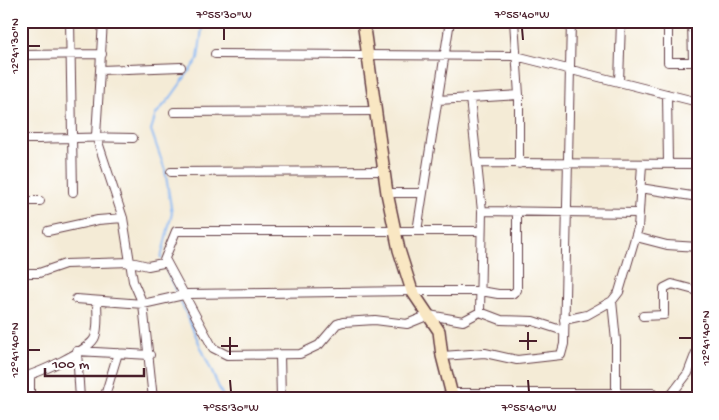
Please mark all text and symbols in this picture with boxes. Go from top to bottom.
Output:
text: 7°55'30"W [195,9,252,23]
text: 7°55'40"W [494,9,549,23]
text: 12°41'30"N [9,18,23,75]
text: 12°41'40"N [700,310,714,367]
text: 12°41'40"N [9,322,23,379]
scale bar [45,345,144,377]
text: 100 m [51,356,90,374]
text: 7°55'30"W [202,402,259,416]
text: 7°55'40"W [501,402,556,416]

